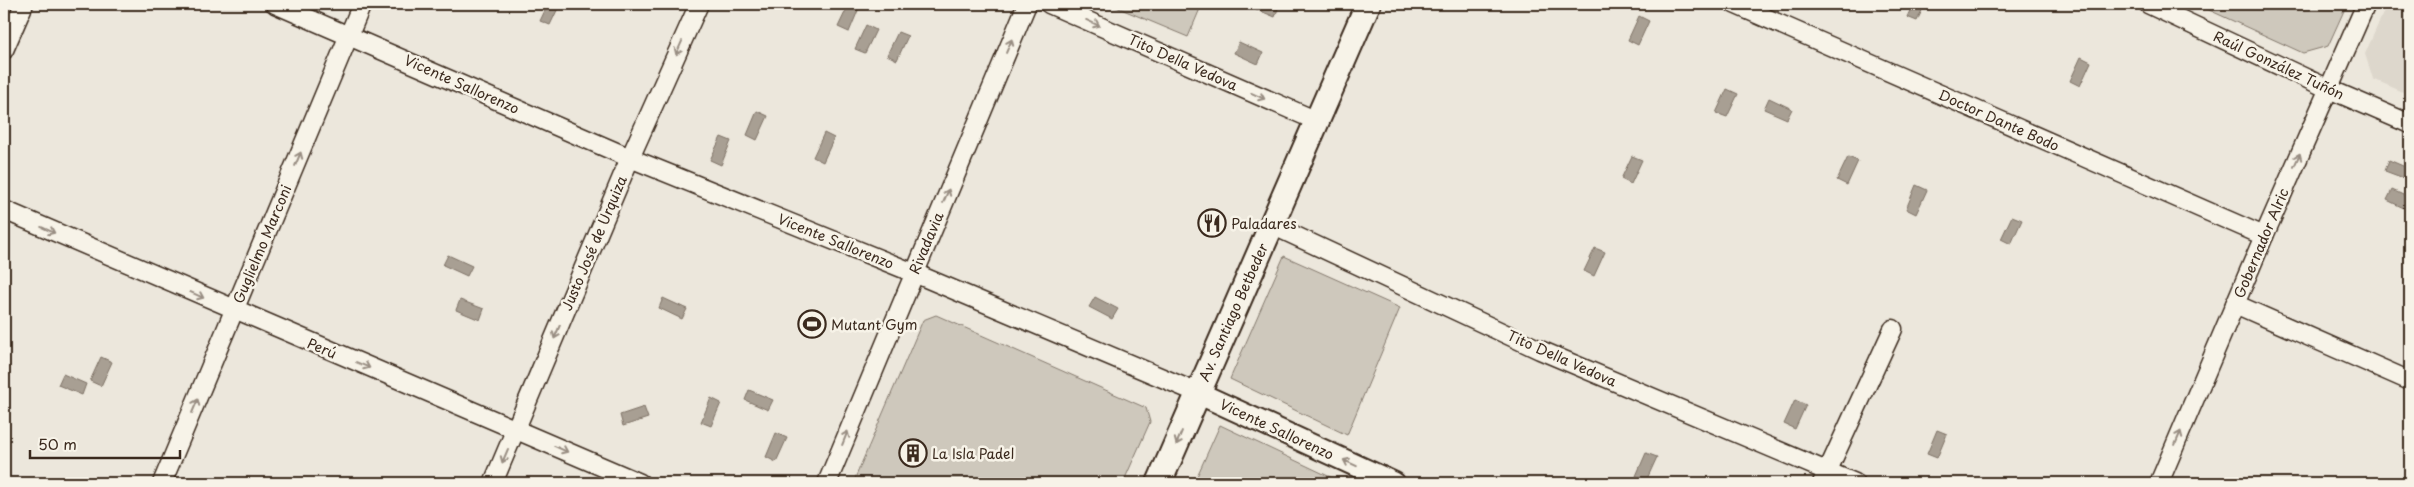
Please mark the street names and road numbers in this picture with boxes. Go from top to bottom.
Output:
street label: Raúl González Tuñón [2210,25,2348,105]
street label: Tito Della Vedova [1125,28,1241,96]
street label: Vicente Sallorenzo [401,49,523,119]
street label: Doctor Dante Bodo [1935,84,2063,156]
street label: Justo José de Urquiza [556,172,632,314]
street label: Guglielmo Marconi [228,181,296,307]
street label: Gobernador Alric [2228,185,2294,301]
street label: Vicente Sallorenzo [775,208,897,274]
street label: Rivadavia [903,208,949,277]
street label: Av. Santiago Betbeder [1193,239,1273,384]
street label: Tito Della Vedova [1504,324,1620,392]
street label: Perú [304,332,340,364]
street label: Vicente Sallorenzo [1217,393,1337,465]

